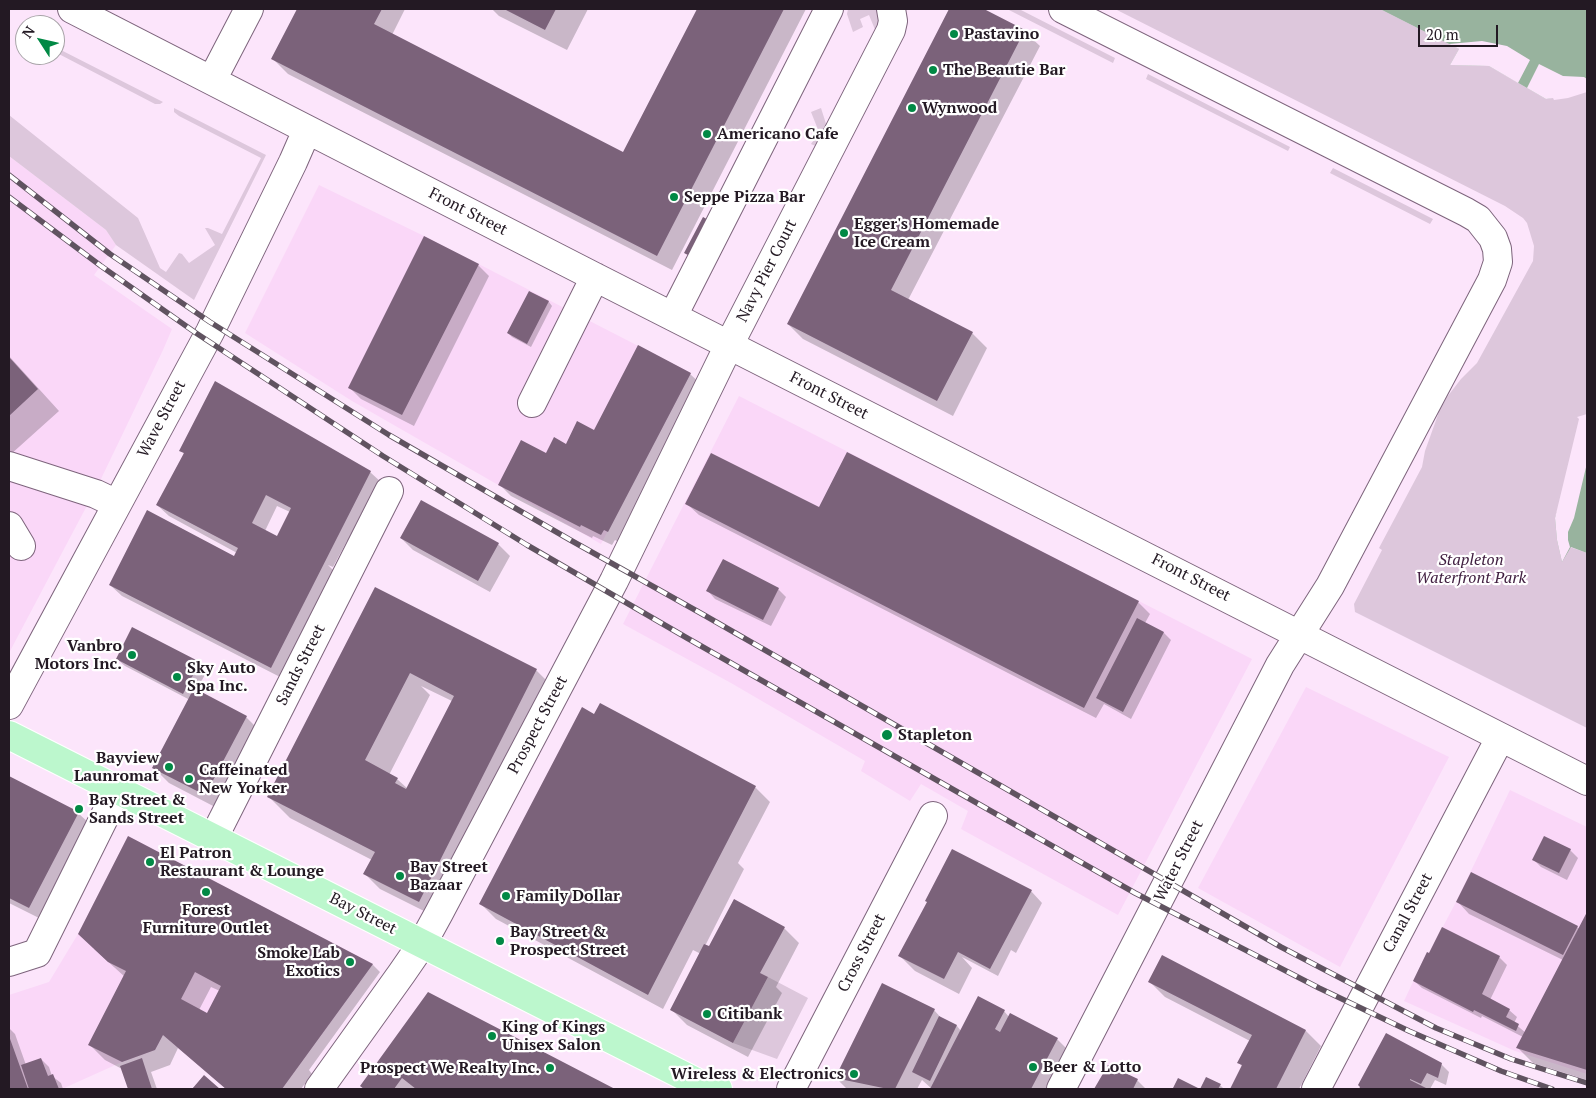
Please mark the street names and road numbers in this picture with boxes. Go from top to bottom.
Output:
street label: Front Street [425,184,511,240]
street label: Navy Pier Court [733,216,801,326]
street label: Front Street [786,368,872,424]
street label: Wave Street [134,377,190,461]
street label: Front Street [1148,550,1234,606]
street label: Sands Street [272,621,330,709]
street label: Prospect Street [504,673,572,777]
street label: Water Street [1150,817,1208,905]
street label: Canal Street [1379,870,1437,956]
street label: Bay Street [326,889,400,939]
street label: Cross Street [834,910,890,996]

